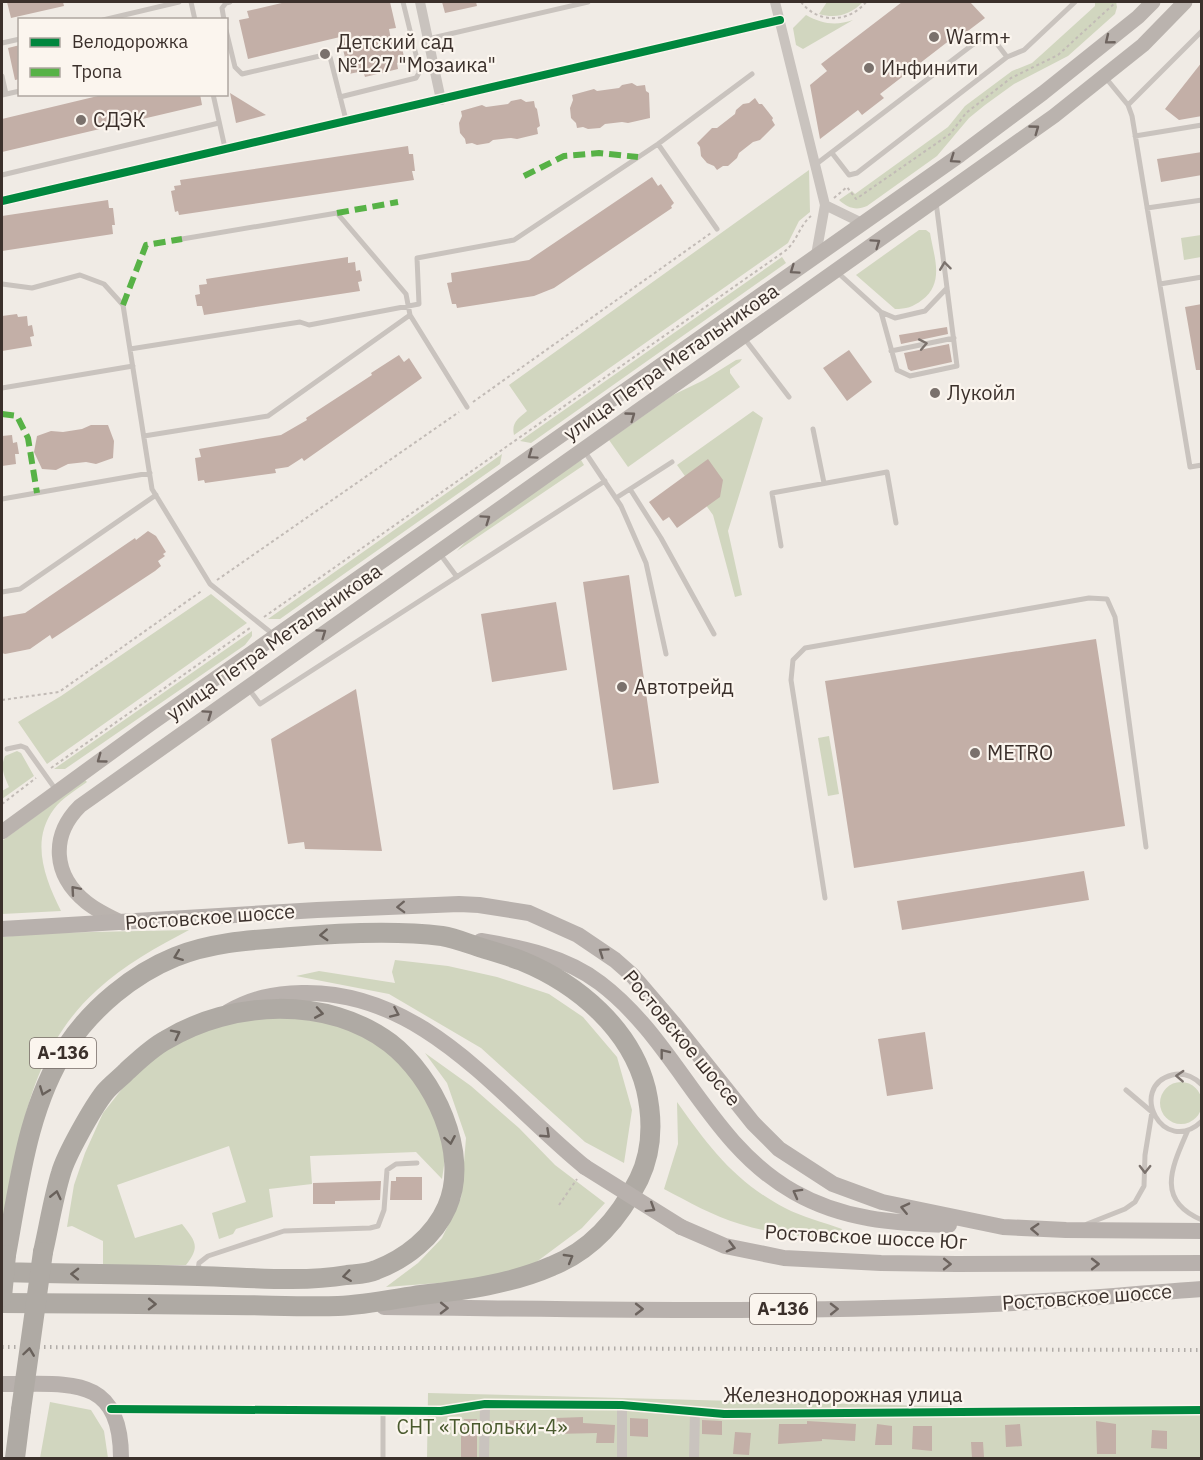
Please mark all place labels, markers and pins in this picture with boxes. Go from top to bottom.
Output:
place label: Warm+ [946,23,1011,50]
place label: Детский сад №127 "Мозаика" [337,28,496,78]
marker: Warm+ [927,30,941,44]
marker: Детский сад №127 "Мозаика" [318,47,332,61]
place label: Инфинити [881,54,978,81]
marker: Инфинити [862,61,876,75]
place label: СДЭК [93,106,146,133]
marker: СДЭК [74,113,88,127]
place label: Лукойл [947,379,1016,406]
marker: Лукойл [928,386,942,400]
place label: Автотрейд [634,673,734,700]
marker: Автотрейд [615,680,629,694]
place label: METRO [987,739,1053,766]
marker: METRO [968,746,982,760]

